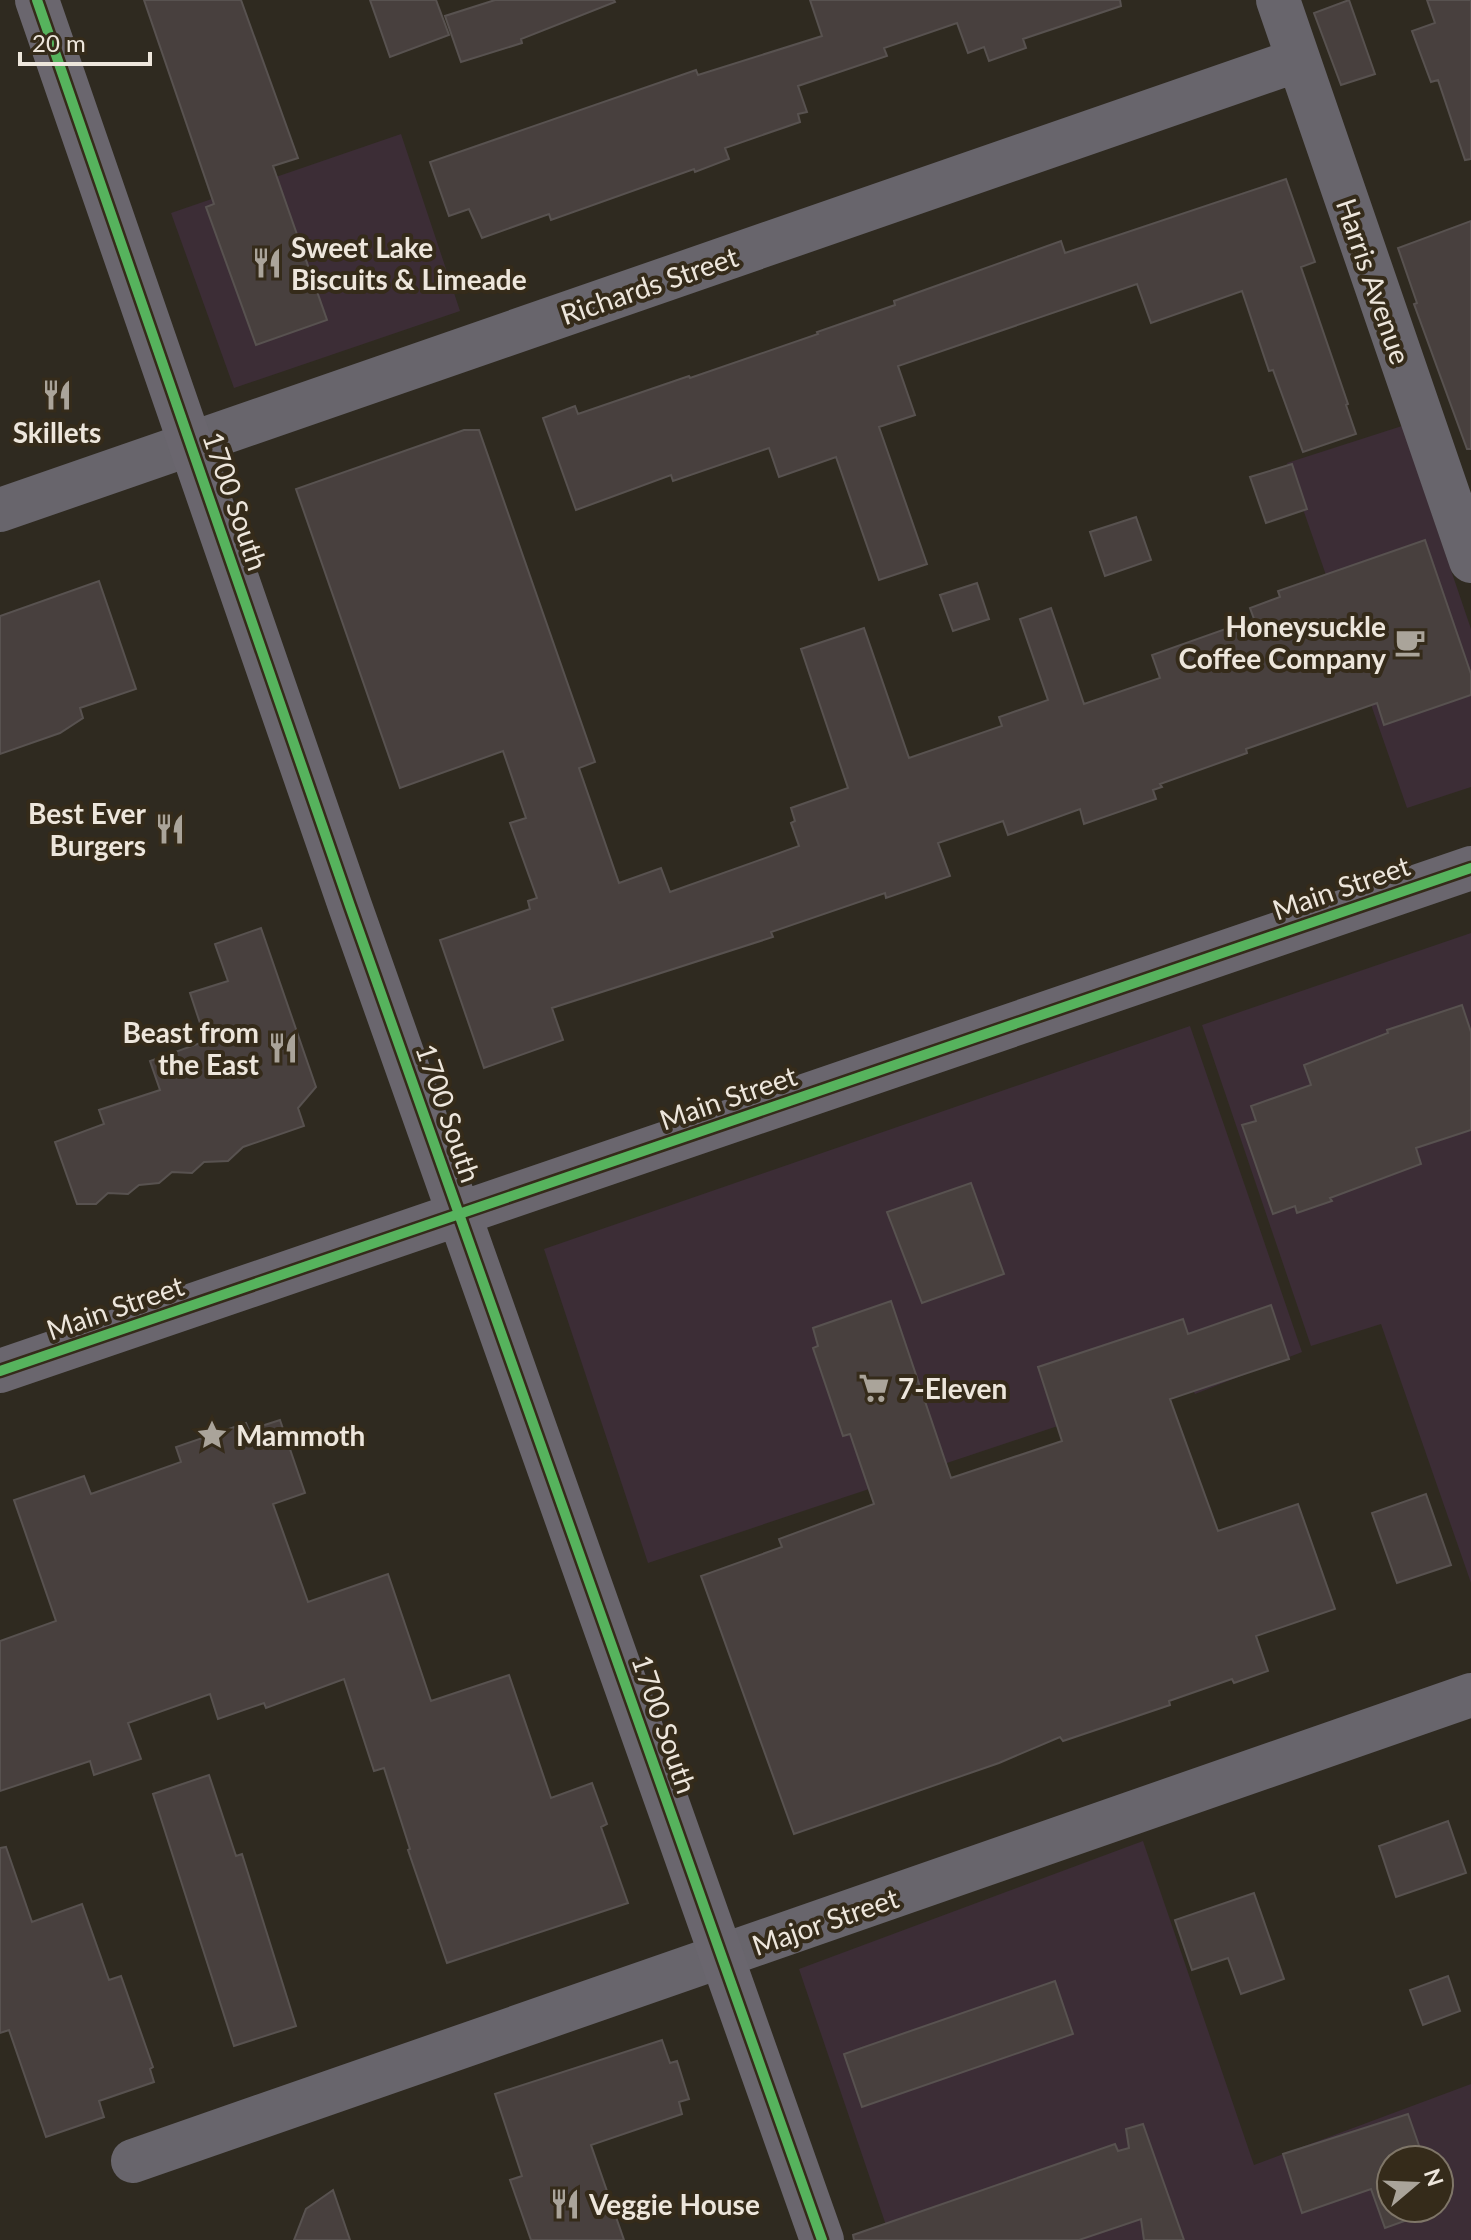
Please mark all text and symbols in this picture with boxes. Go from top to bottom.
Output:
scale bar [20,16,150,66]
text: 20 m [32,28,86,57]
street label: Harris Avenue [1330,194,1418,368]
place label: Sweet Lake Biscuits & Limeade [291,230,527,296]
street label: Richards Street [556,239,742,331]
restaurant icon: Sweet Lake Biscuits & Limeade [250,246,284,280]
restaurant icon: Skillets [40,378,74,412]
place label: Skillets [13,415,101,449]
street label: 1700 South [196,427,276,575]
place label: Honeysuckle Coffee Company [1179,609,1386,675]
cafe icon: Honeysuckle Coffee Company [1393,625,1427,659]
place label: Best Ever Burgers [28,796,147,862]
restaurant icon: Best Ever Burgers [153,812,187,846]
street label: Main Street [1268,848,1414,926]
place label: Beast from the East [122,1015,260,1081]
restaurant icon: Beast from the East [266,1031,300,1065]
street label: 1700 South [409,1039,489,1187]
street label: Main Street [655,1058,801,1136]
street label: Main Street [42,1268,188,1346]
supermarket icon: 7-Eleven [857,1371,891,1405]
place label: 7-Eleven [898,1371,1007,1405]
place icon: Mammoth [195,1418,229,1452]
place label: Mammoth [236,1418,365,1452]
street label: 1700 South [625,1650,705,1798]
street label: Major Street [747,1880,903,1962]
north arrow [1375,2144,1455,2224]
text: N [1419,2165,1450,2190]
restaurant icon: Veggie House [548,2187,582,2221]
place label: Veggie House [588,2187,760,2221]

